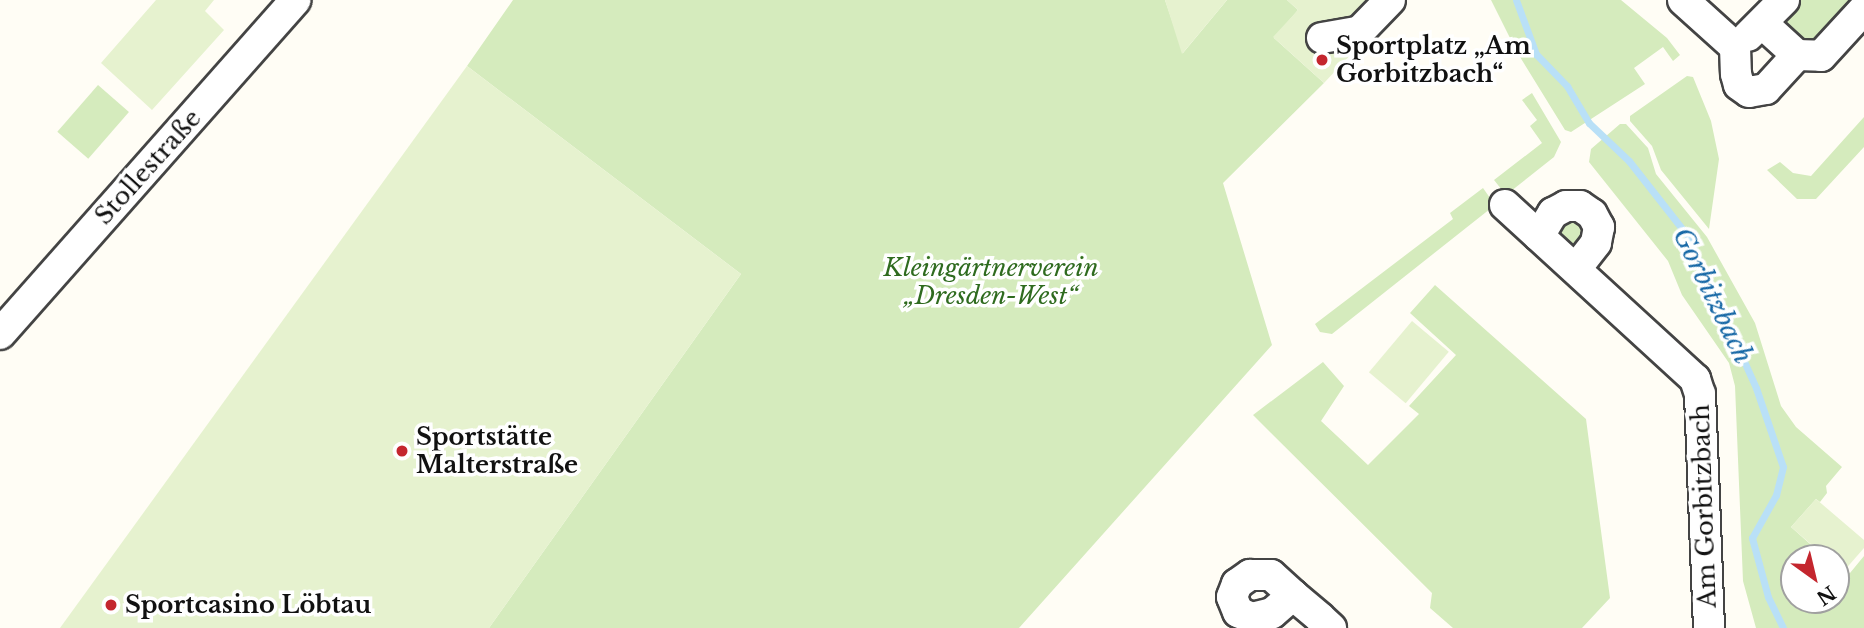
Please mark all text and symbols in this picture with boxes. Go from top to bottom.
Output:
place label: Sportplatz „Am Gorbitzbach“ [1336,32,1531,88]
marker: Sportplatz „Am Gorbitzbach“ [1314,52,1330,68]
street label: Stollestraße [89,104,207,230]
water label: Gorbitzbach [1666,223,1758,369]
park label: Kleingärtnerverein „Dresden-West“ [883,254,1099,310]
street label: Am Gorbitzbach [1686,404,1722,608]
place label: Sportstätte Malterstraße [416,423,578,479]
marker: Sportstätte Malterstraße [394,443,410,459]
north arrow [1780,544,1850,614]
text: N [1812,581,1840,610]
place label: Sportcasino Löbtau [125,591,371,619]
marker: Sportcasino Löbtau [103,597,119,613]

